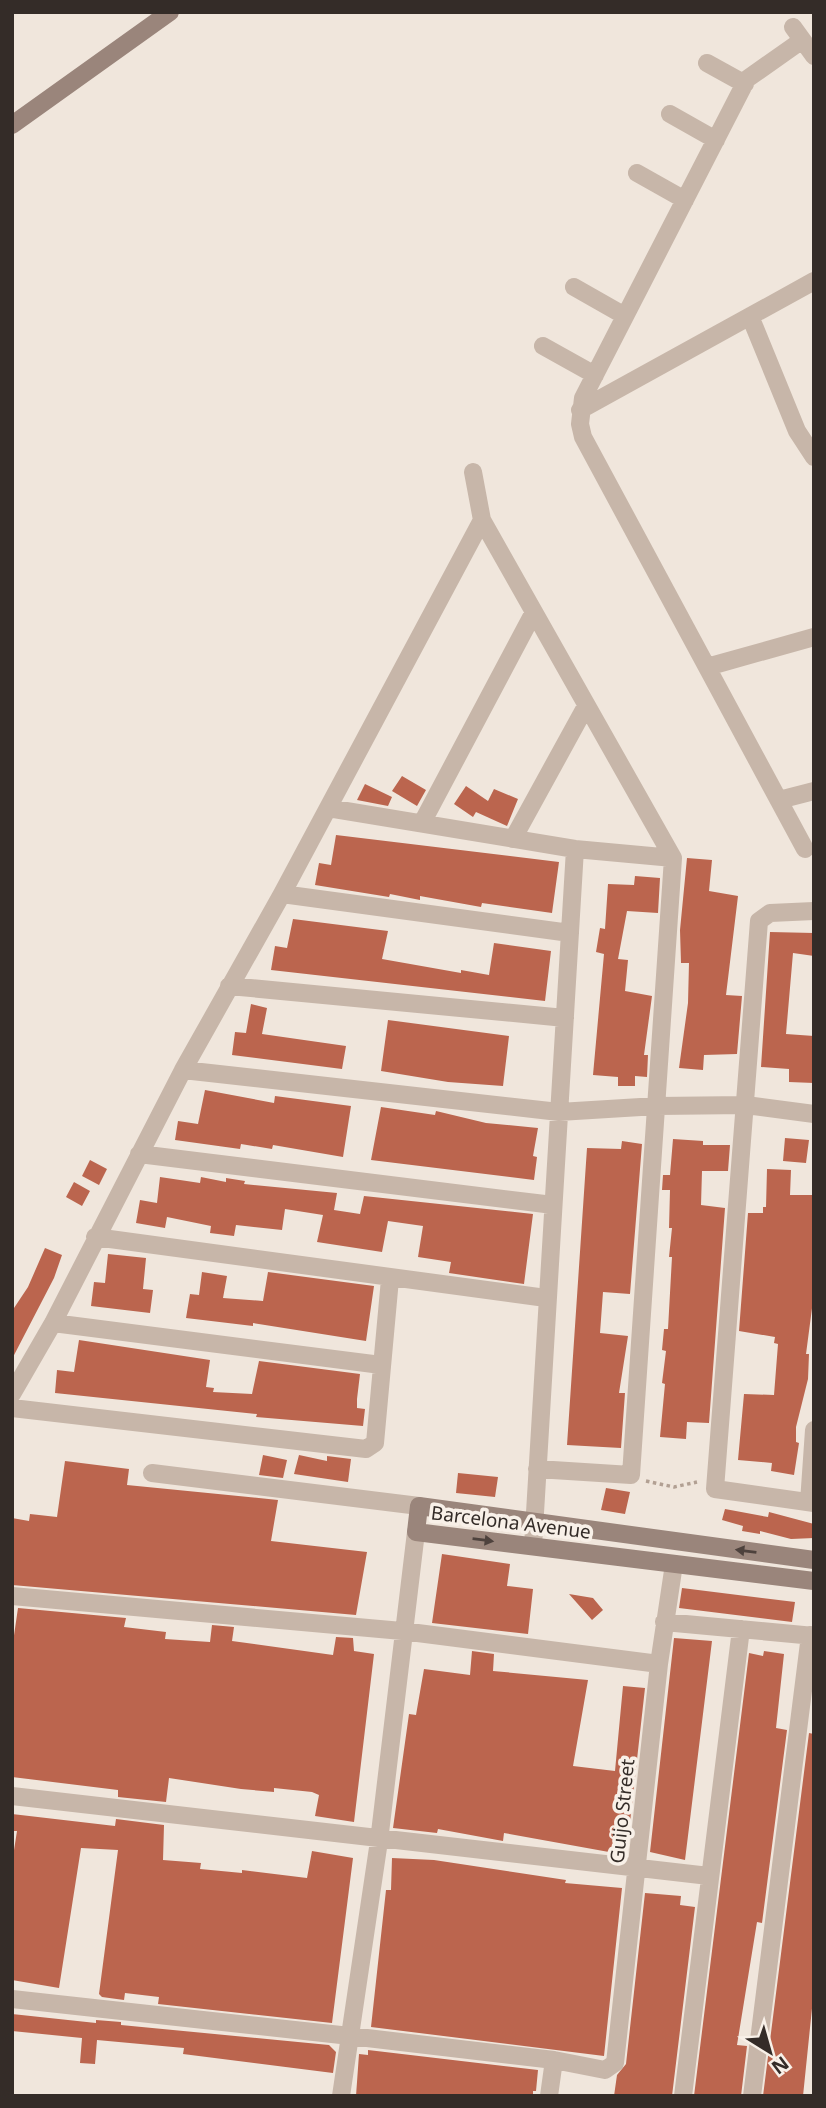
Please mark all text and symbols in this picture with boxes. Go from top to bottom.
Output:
street label: Barcelona Avenue [430,1499,592,1545]
one-way arrow [473,1534,495,1545]
one-way arrow [735,1546,757,1557]
street label: Guijo Street [604,1757,640,1865]
north arrow [735,2017,805,2087]
text: N [766,2051,794,2081]

